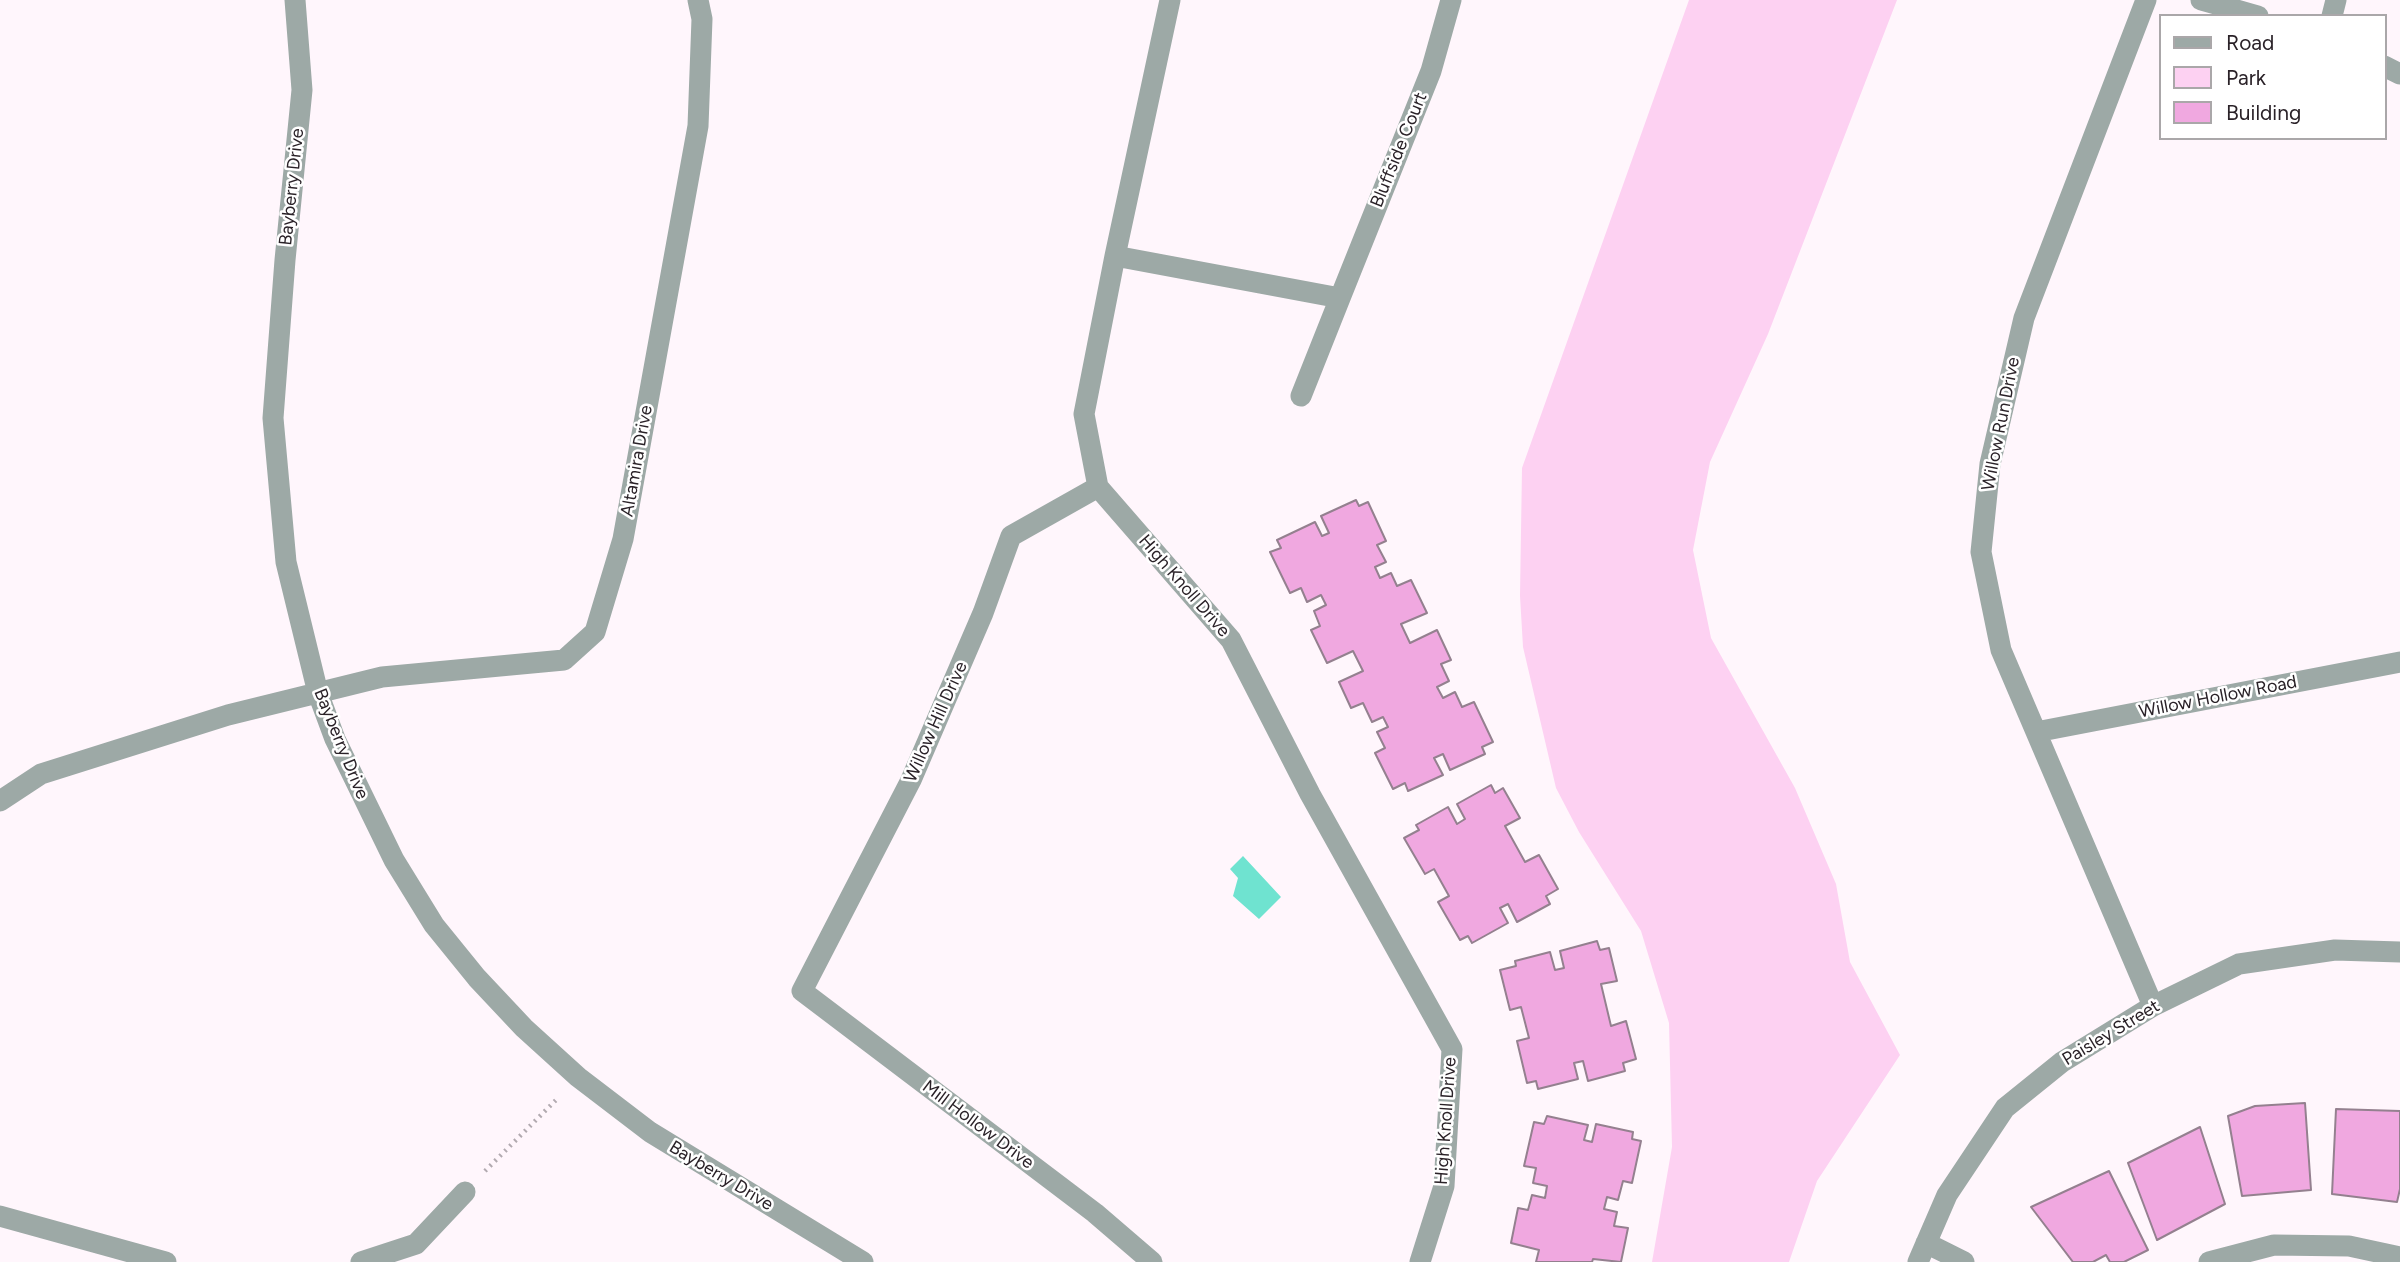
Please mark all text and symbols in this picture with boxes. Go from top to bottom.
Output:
legend [2158,14,2386,140]
text: Road [2226,30,2274,55]
text: Park [2226,65,2266,90]
street label: Bluffside Court [1366,89,1432,211]
text: Building [2226,100,2301,125]
street label: Bayberry Drive [275,127,309,247]
street label: Willow Run Drive [1977,355,2025,493]
street label: Altamira Drive [617,404,657,518]
street label: High Knoll Drive [1134,531,1234,641]
street label: Willow Hill Drive [900,658,972,786]
street label: Willow Hollow Road [2137,671,2299,723]
street label: Bayberry Drive [309,685,373,803]
street label: Paisley Street [2058,995,2164,1071]
street label: High Knoll Drive [1431,1056,1461,1186]
street label: Mill Hollow Drive [918,1076,1038,1174]
street label: Bayberry Drive [665,1136,777,1216]

